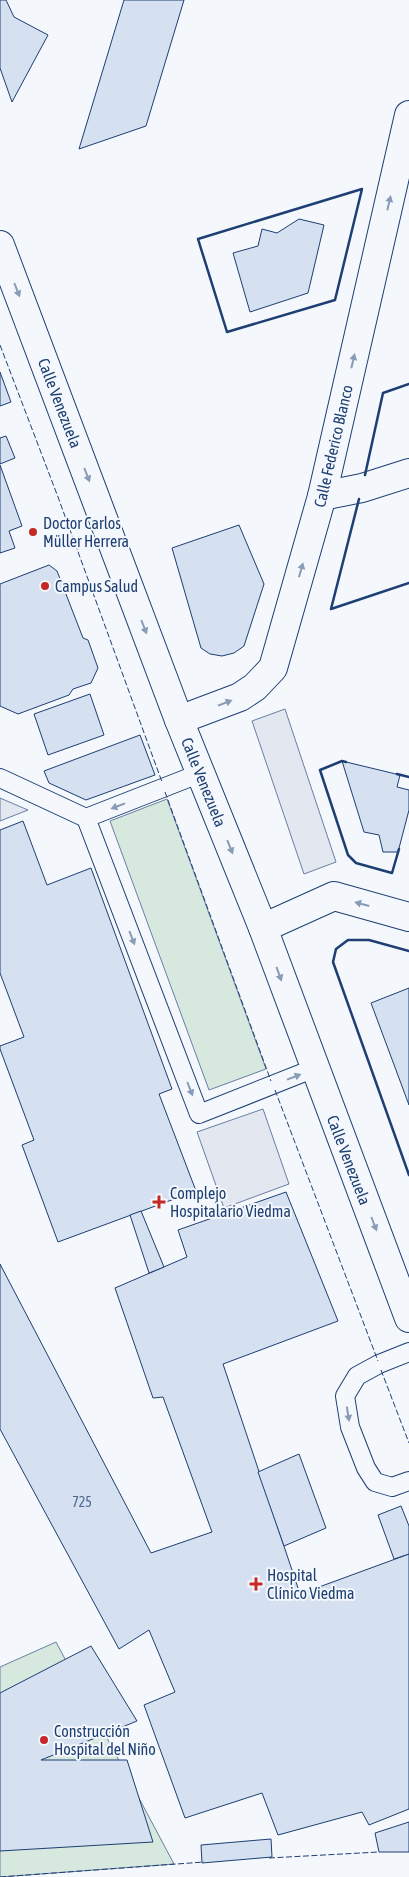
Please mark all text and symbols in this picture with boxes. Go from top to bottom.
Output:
one-way arrow [385,195,393,210]
one-way arrow [13,283,21,298]
one-way arrow [349,354,357,369]
street label: Calle Venezuela [35,356,85,450]
street label: Calle Federico Blanco [310,383,356,509]
one-way arrow [83,468,91,483]
place label: Doctor Carlos Müller Herrera [43,514,129,550]
marker: Doctor Carlos Müller Herrera [27,526,39,538]
one-way arrow [297,562,305,577]
place label: Campus Salud [55,577,138,596]
marker: Campus Salud [39,580,51,592]
one-way arrow [140,620,148,635]
one-way arrow [218,698,232,706]
street label: Calle Venezuela [178,735,230,829]
one-way arrow [111,803,126,810]
one-way arrow [226,840,234,855]
one-way arrow [354,899,369,907]
one-way arrow [129,930,136,945]
one-way arrow [275,967,283,982]
one-way arrow [287,1073,302,1081]
one-way arrow [186,1082,194,1097]
street label: Calle Venezuela [324,1113,374,1207]
place label: Complejo Hospitalario Viedma [170,1184,291,1221]
marker: Complejo Hospitalario Viedma [152,1195,166,1209]
one-way arrow [371,1217,378,1232]
one-way arrow [344,1406,352,1422]
house number: 725 [72,1494,92,1510]
place label: Hospital Clínico Viedma [267,1566,354,1602]
marker: Hospital Clínico Viedma [249,1577,263,1591]
place label: Construcción Hospital del Niño [54,1722,156,1759]
marker: Construcción Hospital del Niño [38,1734,50,1746]

